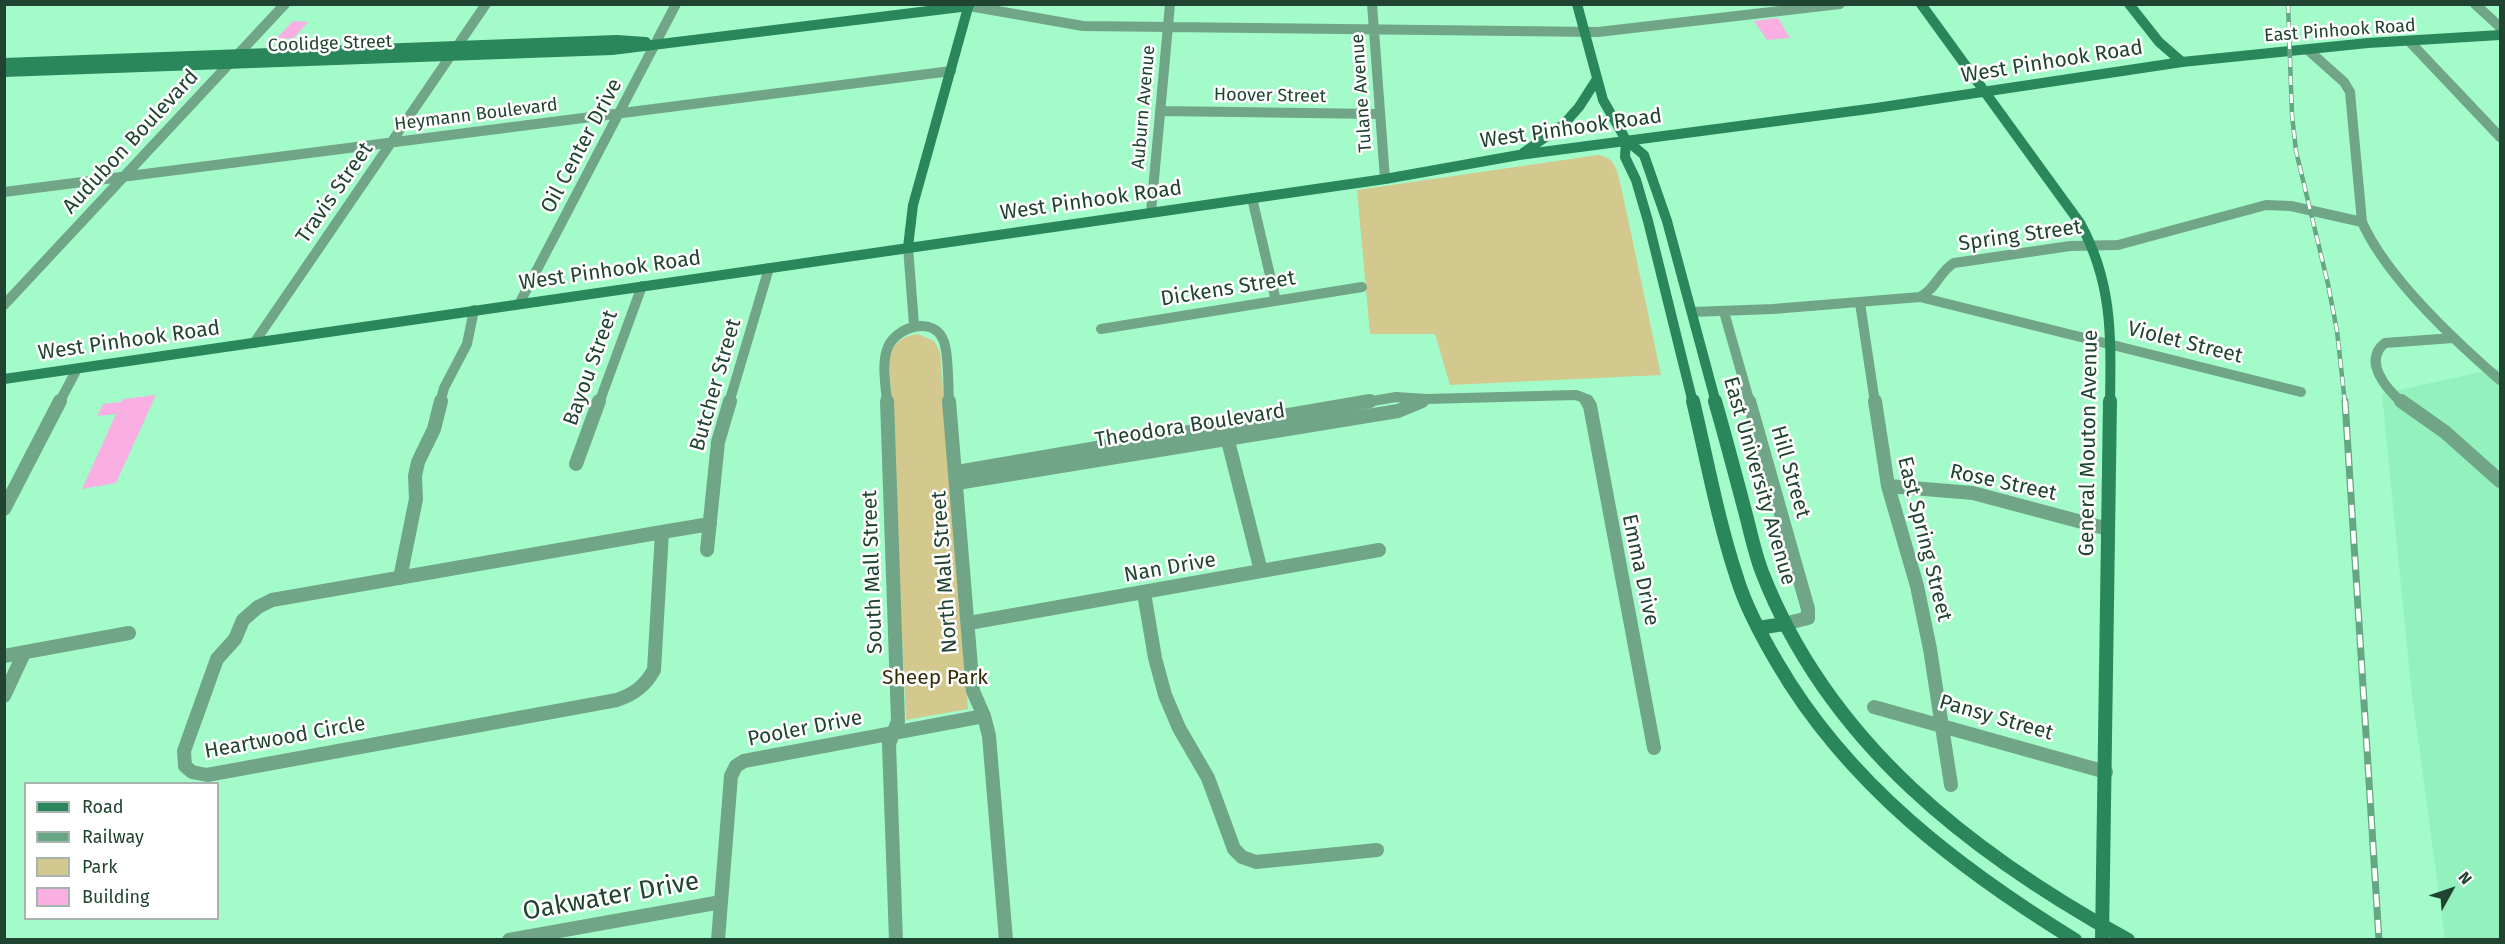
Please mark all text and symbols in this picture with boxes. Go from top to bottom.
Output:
street label: East Pinhook Road [2264,15,2416,47]
street label: Coolidge Street [267,31,393,57]
street label: Tulane Avenue [1347,33,1377,153]
street label: West Pinhook Road [1959,35,2145,89]
street label: Auburn Avenue [1128,44,1160,170]
street label: Audubon Boulevard [58,65,204,219]
street label: Oil Center Drive [536,74,628,218]
street label: Hoover Street [1214,84,1326,108]
street label: Heymann Boulevard [393,94,559,136]
street label: West Pinhook Road [1478,104,1664,154]
street label: Travis Street [291,138,379,248]
street label: West Pinhook Road [998,176,1184,226]
street label: Spring Street [1957,215,2083,257]
street label: West Pinhook Road [517,246,703,296]
street label: Dickens Street [1159,266,1297,312]
street label: Bayou Street [558,307,624,429]
street label: West Pinhook Road [36,316,222,366]
street label: Butcher Street [685,316,747,454]
street label: Violet Street [2125,317,2245,369]
street label: General Mouton Avenue [2074,329,2104,557]
street label: East University Avenue [1717,374,1801,588]
street label: Theodora Boulevard [1093,399,1287,453]
street label: Hill Street [1765,423,1815,521]
street label: East Spring Street [1891,454,1957,624]
street label: Rose Street [1947,459,2059,507]
street label: South Mall Street [858,490,888,654]
street label: North Mall Street [927,490,963,654]
street label: Emma Drive [1616,512,1664,628]
street label: Nan Drive [1122,548,1218,588]
park label: Sheep Park [882,665,988,691]
street label: Pansy Street [1936,690,2056,746]
street label: Pooler Drive [745,706,865,752]
street label: Heartwood Circle [203,711,367,765]
legend [24,782,219,920]
text: Road [82,796,124,818]
text: Railway [82,826,144,848]
text: Park [82,856,117,878]
north arrow [2421,860,2481,920]
street label: Oakwater Drive [520,866,702,928]
text: N [2454,868,2476,888]
text: Building [82,886,149,908]

